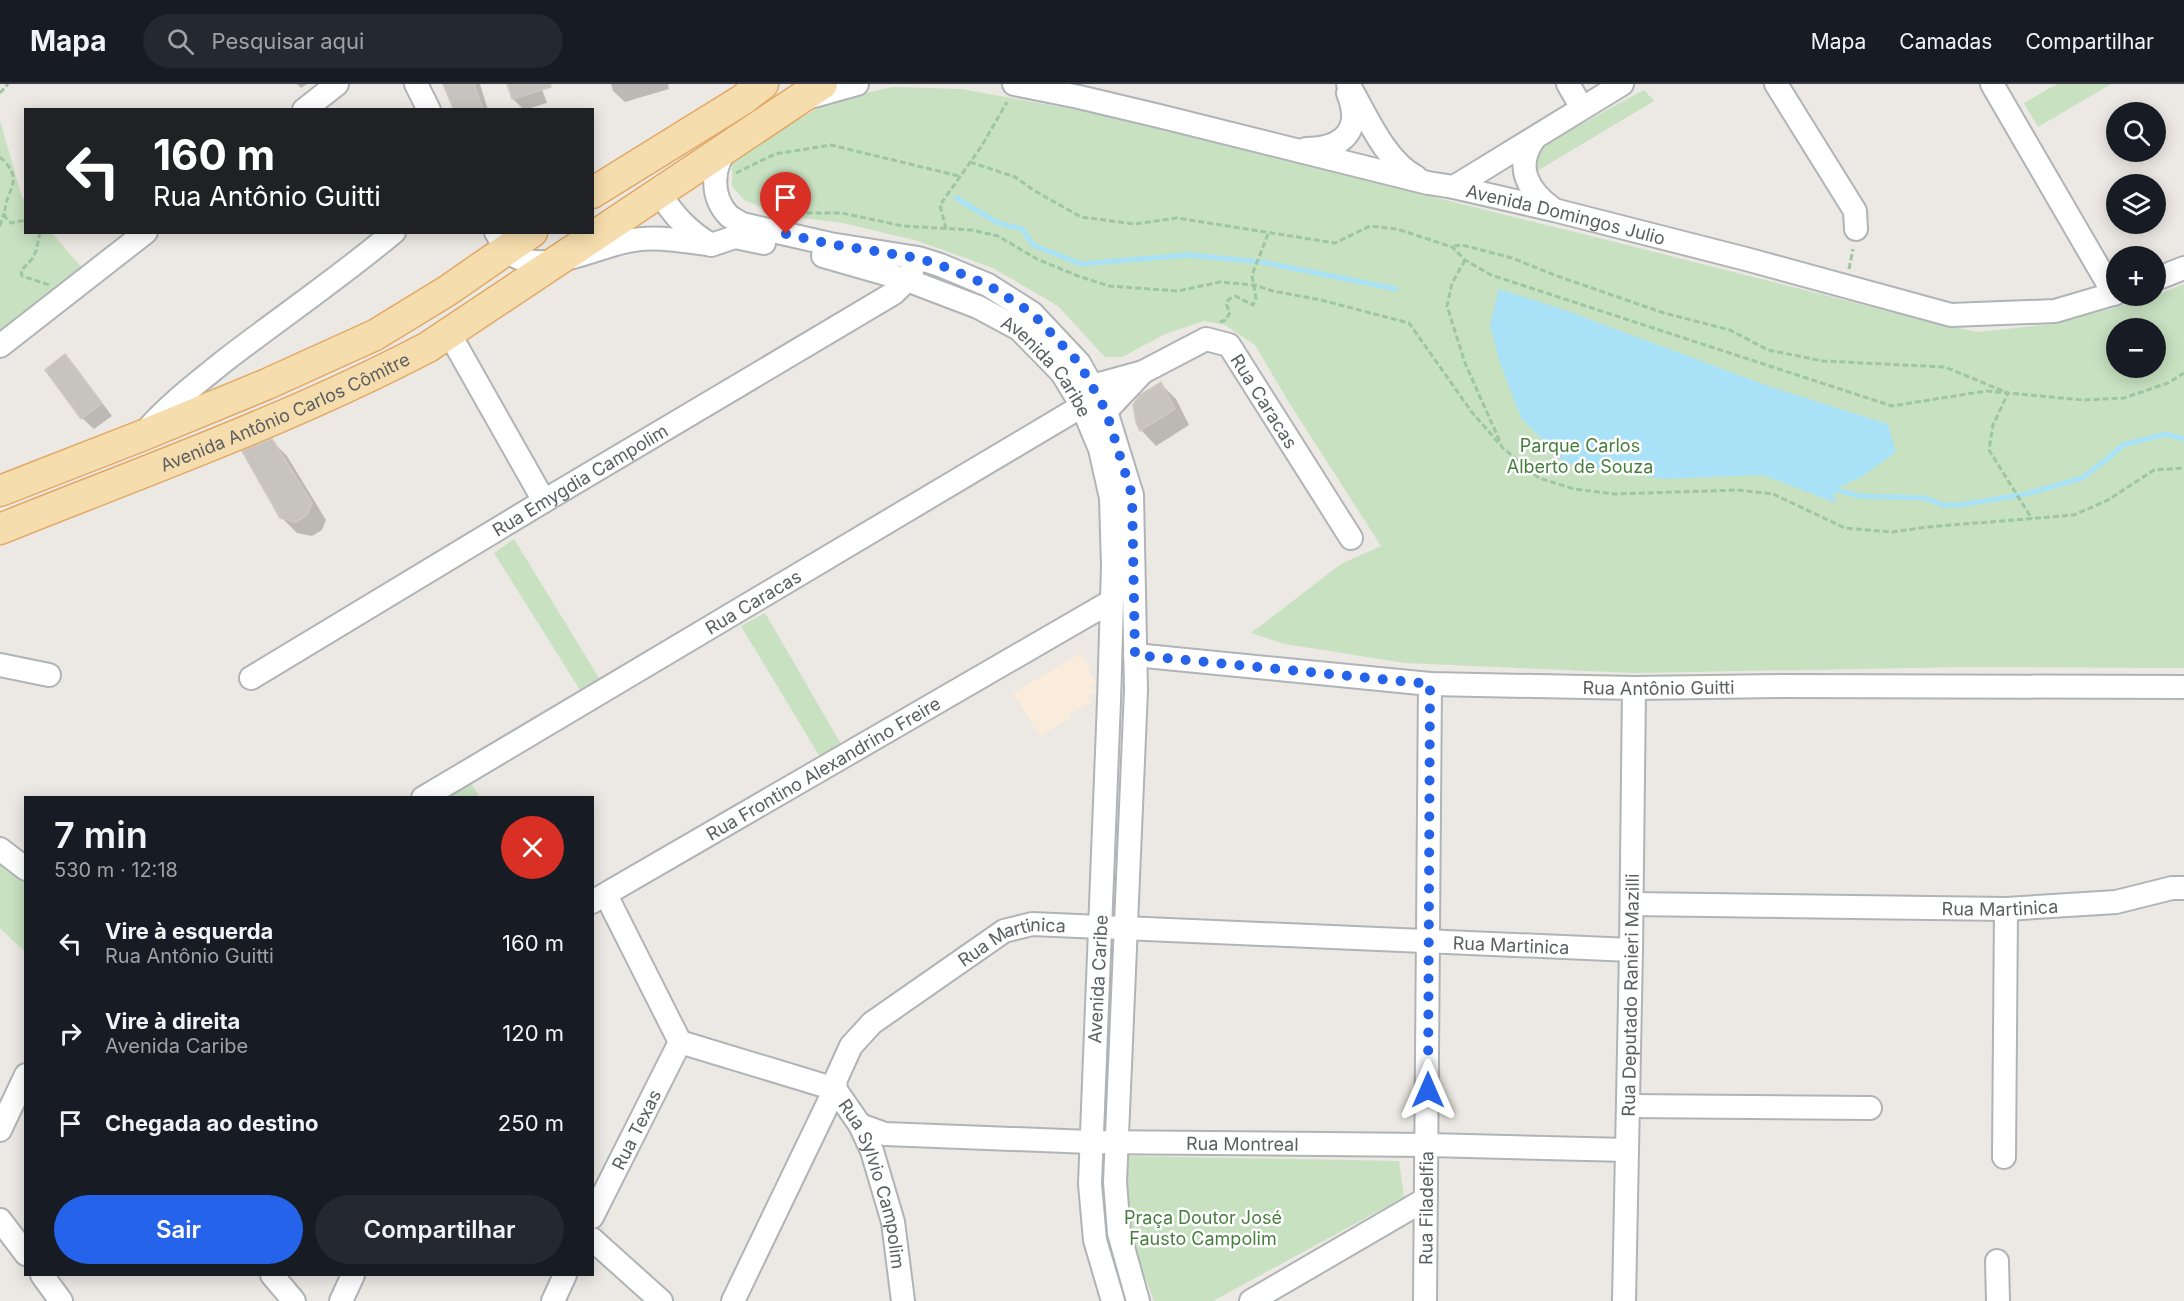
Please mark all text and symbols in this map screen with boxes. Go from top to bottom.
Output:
search box [143,14,563,68]
text: Mapa [30,24,107,58]
icon: search [164,25,197,58]
text: Pesquisar aqui [212,28,364,54]
text: Mapa [1811,29,1866,54]
text: Camadas [1899,29,1992,54]
text: Compartilhar [2025,29,2154,54]
map controls [2106,102,2166,378]
button: search [2106,102,2166,162]
text: 160 m [153,129,275,180]
icon: left [54,132,132,210]
pin [760,172,811,234]
button: layers [2106,174,2166,234]
text: Rua Antônio Guitti [153,180,381,213]
street label: Avenida Domingos Julio [1464,180,1667,248]
icon: arrive [769,181,802,214]
button: + [2106,246,2166,306]
street label: Avenida Caribe [998,311,1096,420]
button: − [2106,318,2166,378]
street label: Avenida Antônio Carlos Cômitre [157,348,413,475]
street label: Rua Caracas [1227,350,1302,452]
street label: Rua Emygdia Campolim [488,419,671,540]
park label: Parque Carlos Alberto de Souza [1507,435,1653,477]
street label: Rua Caracas [701,565,805,638]
street label: Rua Antônio Guitti [1582,676,1735,699]
street label: Rua Frontino Alexandrino Freire [702,692,944,844]
text: 7 min [54,813,148,857]
button: close [501,816,564,879]
text: 530 m · 12:18 [54,858,178,882]
street label: Rua Deputado Ranieri Mazilli [1617,873,1642,1117]
street label: Rua Martinica [1941,895,2059,920]
street label: Rua Martinica [954,913,1066,970]
street label: Avenida Caribe [1084,914,1112,1044]
text: Vire à esquerda [105,918,273,944]
icon: left [54,927,87,960]
text: 160 m [502,930,564,956]
street label: Rua Martinica [1452,932,1570,958]
text: Rua Antônio Guitti [105,944,274,968]
text: Vire à direita [105,1008,240,1034]
icon: right [54,1017,87,1050]
text: 120 m [502,1020,564,1046]
text: Avenida Caribe [105,1034,248,1058]
position arrow [1396,1058,1460,1122]
street label: Rua Texas [607,1086,665,1173]
street label: Rua Sylvio Campolim [835,1095,909,1270]
icon: arrive [54,1107,87,1140]
text: Chegada ao destino [105,1110,319,1136]
text: 250 m [498,1110,564,1136]
street label: Rua Montreal [1186,1132,1299,1154]
street label: Rua Filadelfia [1415,1151,1437,1265]
button: Sair [54,1195,303,1264]
button: Compartilhar [315,1195,564,1264]
park label: Praça Doutor José Fausto Campolim [1124,1207,1282,1249]

